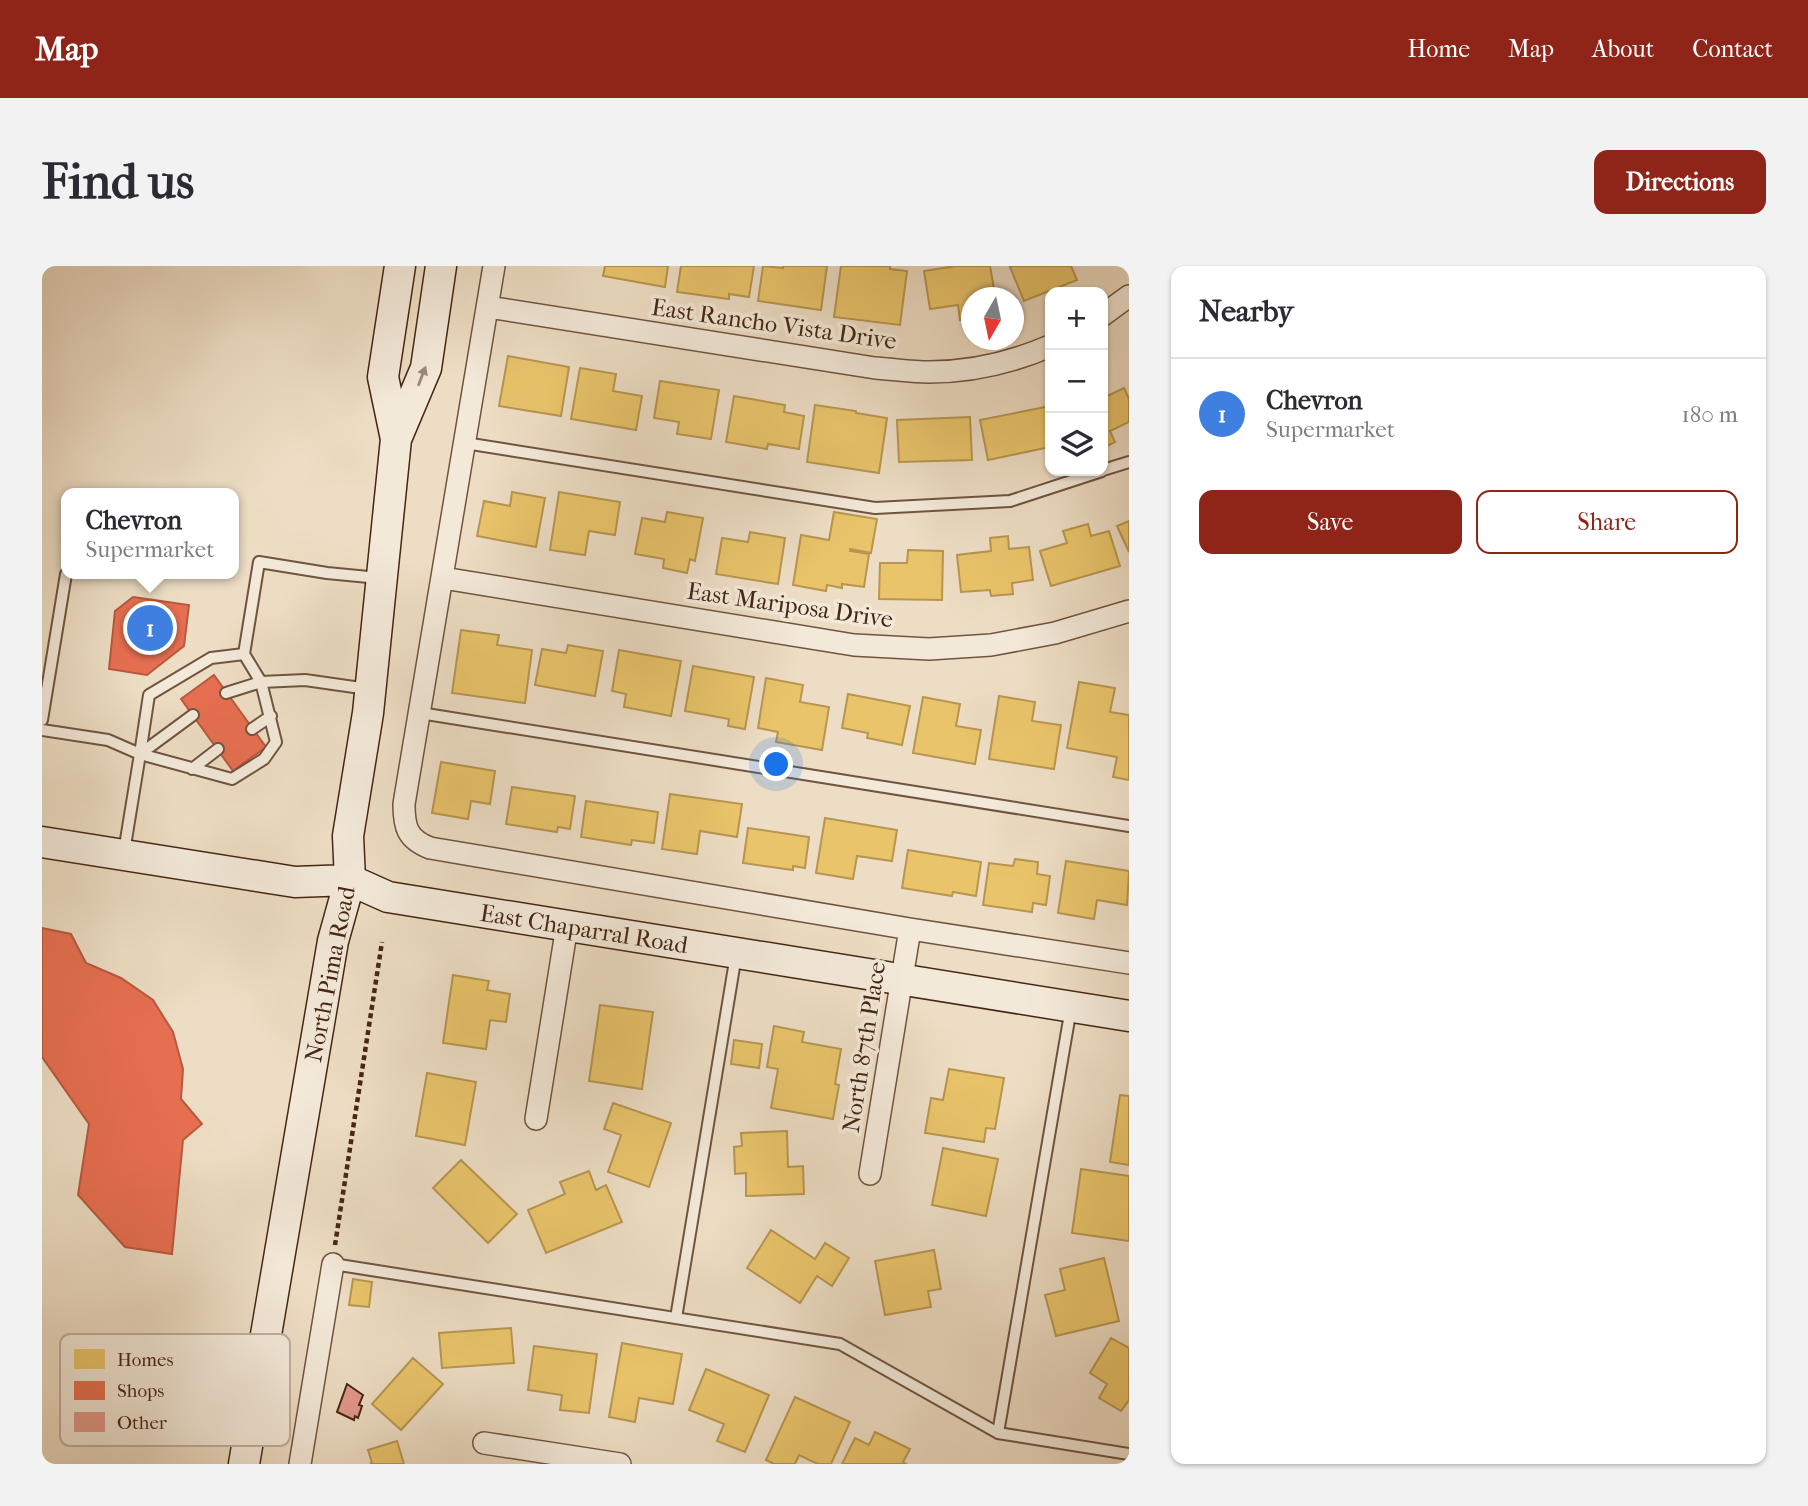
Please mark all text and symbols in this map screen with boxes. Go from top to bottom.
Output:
text: Map [35,30,98,69]
text: Home [1408,35,1470,63]
text: Map [1508,35,1554,63]
text: About [1592,35,1654,63]
text: Contact [1692,35,1773,63]
button: Directions [1594,150,1766,214]
text: Find us [42,153,194,211]
north arrow [961,287,1024,350]
map controls [1045,287,1108,476]
button: + [1045,287,1108,350]
street label: East Rancho Vista Drive [650,293,898,355]
text: Nearby [1199,294,1294,329]
button: − [1045,350,1108,413]
one-way arrow [416,366,427,387]
text: Chevron [1266,385,1363,416]
text: 1 [1218,401,1226,428]
text: 180 m [1681,401,1738,428]
button: layers [1045,413,1108,476]
text: Supermarket [1266,416,1395,443]
popup [61,488,239,579]
button: Save [1199,490,1462,554]
button: Share [1476,490,1738,554]
text: Chevron [86,505,182,536]
text: Supermarket [86,536,214,563]
street label: East Mariposa Drive [685,577,895,633]
pin: 1 [127,602,173,654]
your location [759,747,793,781]
street label: North Pima Road [299,883,361,1064]
street label: East Chaparral Road [478,899,691,959]
street label: North 87th Place [837,959,891,1135]
legend [60,1334,290,1446]
text: Homes [117,1349,173,1371]
text: Shops [117,1380,164,1402]
text: Other [117,1412,168,1434]

